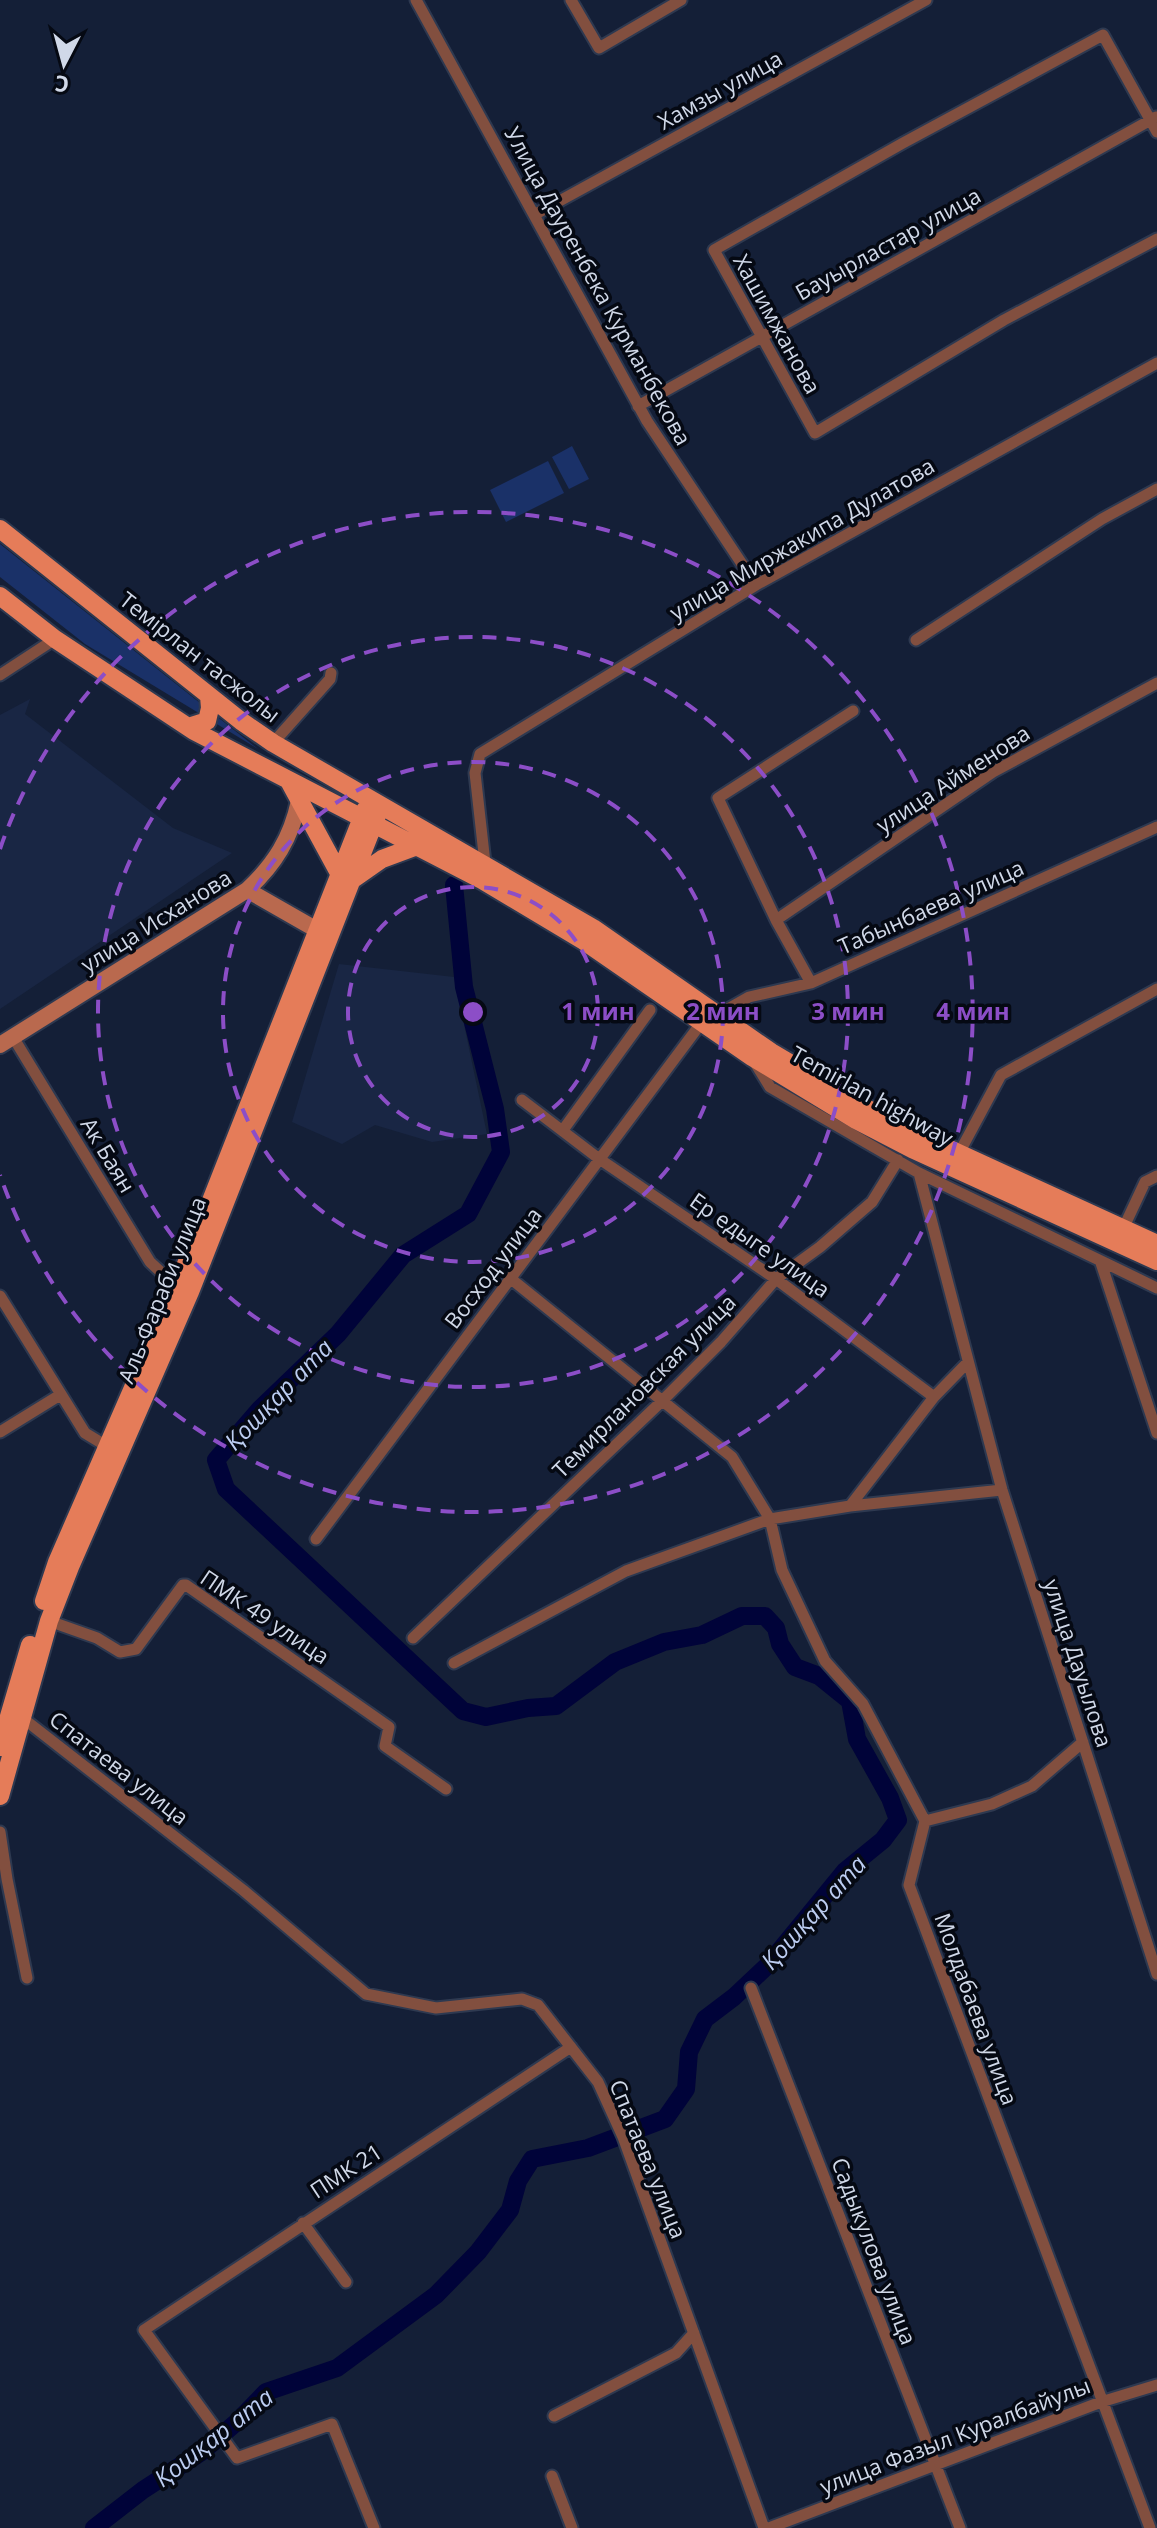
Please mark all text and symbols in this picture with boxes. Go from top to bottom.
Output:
north arrow [24,24,104,104]
street label: Хамзы улица [652,43,787,136]
text: С [53,69,70,101]
street label: Улица Дауренбека Курманбекова [499,121,699,450]
street label: Бауырластар улица [789,180,986,307]
street label: Хашимжанова [727,248,829,399]
street label: улица Миржакипа Дулатова [664,450,939,626]
street label: Темірлан тасжолы [114,584,287,728]
street label: улица Айменова [870,717,1035,839]
street label: Табынбаева улица [833,852,1028,960]
street label: улица Исханова [74,862,236,979]
text: 1 мин [561,994,635,1027]
text: 2 мин [686,994,760,1027]
text: 3 мин [811,994,885,1027]
text: 4 мин [936,994,1010,1027]
centre of rings [459,998,487,1026]
street label: Temirlan highway [786,1038,960,1153]
street label: Ак Баян [75,1111,143,1198]
street label: Ер едыге улица [685,1185,837,1304]
street label: Аль-Фараби улица [110,1192,212,1387]
street label: Восход улица [437,1201,548,1334]
street label: Темирлановская улица [545,1287,742,1484]
water label: Қошқар ата [216,1331,340,1457]
street label: ПМК 49 улица [195,1562,336,1670]
street label: улица Дауылова [1038,1575,1120,1751]
street label: Спатаева улица [44,1703,195,1831]
water label: Қошқар ата [753,1847,873,1976]
street label: Молдабаева улица [928,1908,1026,2109]
street label: Спатаева улица [603,2075,694,2243]
street label: ПМК 21 [304,2136,387,2205]
street label: Садыкулова улица [825,2153,924,2348]
street label: улица Фазыл Куралбайулы [815,2370,1094,2501]
water label: Қошқар ата [147,2380,280,2494]

